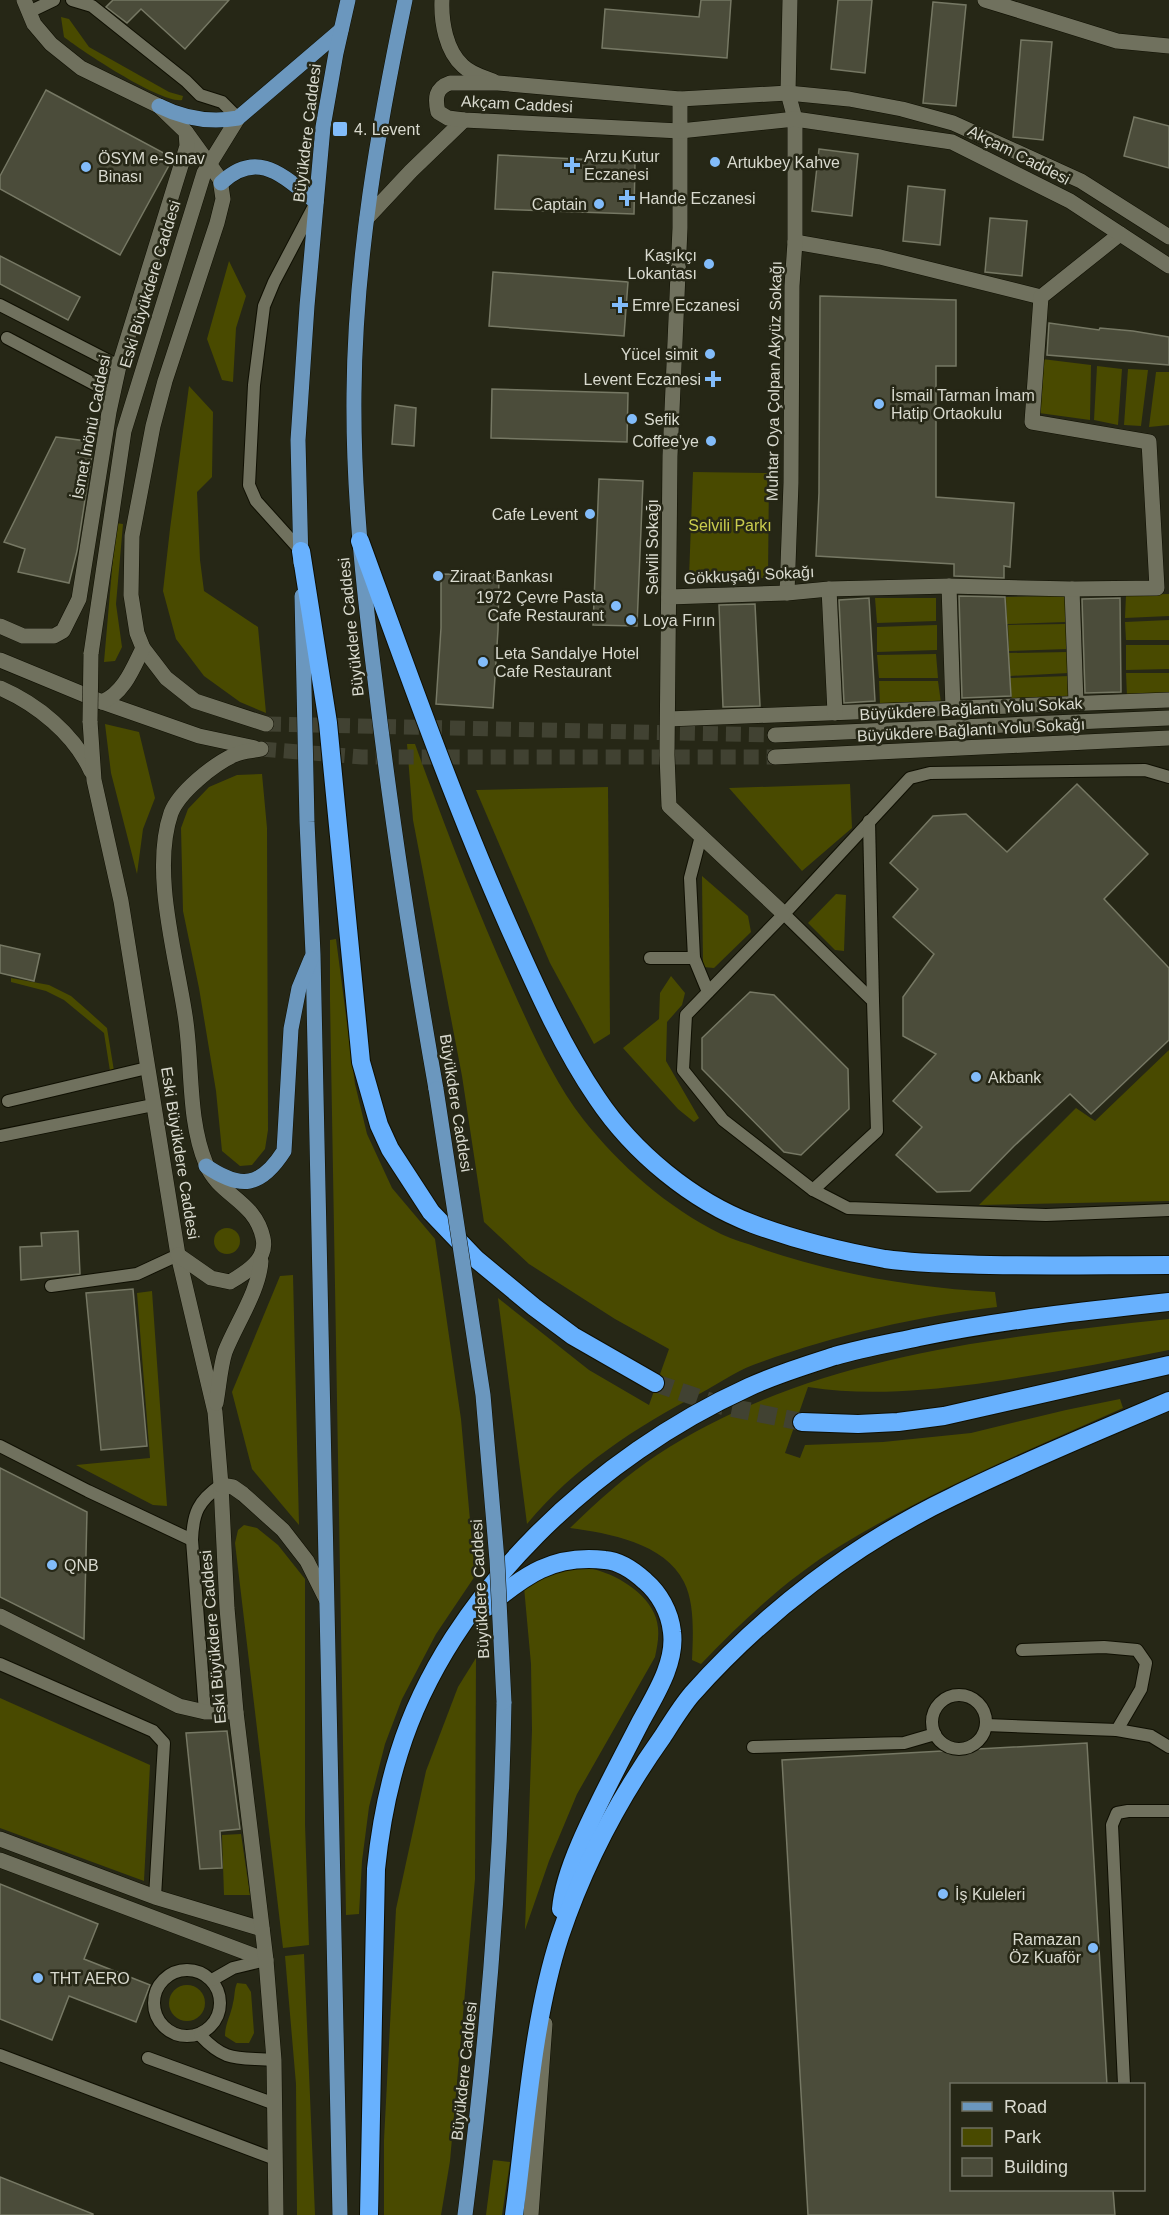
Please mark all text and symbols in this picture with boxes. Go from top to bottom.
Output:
street label: Büyükdere Caddesi [290,63,324,203]
street label: Akçam Caddesi [461,93,573,115]
marker: 4. Levent [331,120,349,138]
place label: 4. Levent [354,121,420,138]
street label: Akçam Caddesi [965,122,1073,188]
place label: Arzu Kutur Eczanesi [584,148,660,183]
place label: ÖSYM e-Sınav Binası [98,150,205,185]
place label: Artukbey Kahve [727,154,840,171]
marker: Artukbey Kahve [708,155,722,169]
marker: Arzu Kutur Eczanesi [565,158,579,172]
marker: ÖSYM e-Sınav Binası [79,160,93,174]
place label: Hande Eczanesi [639,190,756,207]
marker: Hande Eczanesi [620,191,634,205]
place label: Captain [532,196,587,213]
marker: Captain [592,197,606,211]
street label: Eski Büyükdere Caddesi [116,198,184,370]
place label: Kaşıkçı Lokantası [628,247,697,282]
marker: Kaşıkçı Lokantası [702,257,716,271]
street label: Muhtar Oya Çolpan Akyüz Sokağı [763,261,785,501]
place label: Emre Eczanesi [632,297,740,314]
marker: Emre Eczanesi [613,298,627,312]
place label: Yücel simit [621,346,699,363]
marker: Yücel simit [703,347,717,361]
street label: İsmet İnönü Caddesi [68,353,113,501]
place label: Levent Eczanesi [584,371,701,388]
marker: Levent Eczanesi [706,372,720,386]
place label: İsmail Tarman İmam Hatip Ortaokulu [891,386,1035,422]
marker: İsmail Tarman İmam Hatip Ortaokulu [872,397,886,411]
place label: Sefik [644,411,681,428]
marker: Sefik [625,412,639,426]
place label: Coffee'ye [632,433,699,450]
marker: Coffee'ye [704,434,718,448]
street label: Selvili Sokağı [644,499,661,595]
place label: Cafe Levent [492,506,579,523]
marker: Cafe Levent [583,507,597,521]
park label: Selvili Parkı [688,517,772,534]
street label: Büyükdere Caddesi [335,557,367,697]
street label: Gökkuşağı Sokağı [683,563,815,587]
place label: Ziraat Bankası [450,568,553,585]
marker: Ziraat Bankası [431,569,445,583]
place label: 1972 Çevre Pasta Cafe Restaurant [476,589,605,624]
marker: 1972 Çevre Pasta Cafe Restaurant [609,599,623,613]
place label: Loya Fırın [643,612,715,629]
marker: Loya Fırın [624,613,638,627]
place label: Leta Sandalye Hotel Cafe Restaurant [495,645,639,680]
marker: Leta Sandalye Hotel Cafe Restaurant [476,655,490,669]
street label: Büyükdere Bağlantı Yolu Sokak [859,695,1084,723]
street label: Büyükdere Bağlantı Yolu Sokağı [856,716,1086,744]
street label: Büyükdere Caddesi [437,1033,475,1173]
street label: Eski Büyükdere Caddesi [158,1066,202,1240]
place label: Akbank [988,1069,1042,1086]
marker: Akbank [969,1070,983,1084]
street label: Büyükdere Caddesi [468,1519,492,1659]
street label: Eski Büyükdere Caddesi [197,1549,229,1725]
place label: QNB [64,1557,99,1574]
marker: QNB [45,1558,59,1572]
place label: İş Kuleleri [955,1885,1025,1903]
marker: İş Kuleleri [936,1887,950,1901]
place label: Ramazan Öz Kuaför [1009,1931,1082,1966]
marker: Ramazan Öz Kuaför [1086,1941,1100,1955]
place label: THT AERO [50,1970,130,1987]
marker: THT AERO [31,1971,45,1985]
street label: Büyükdere Caddesi [448,2001,480,2141]
legend [950,2083,1145,2191]
text: Road [1004,2097,1047,2117]
text: Park [1004,2127,1042,2147]
text: Building [1004,2157,1068,2177]

